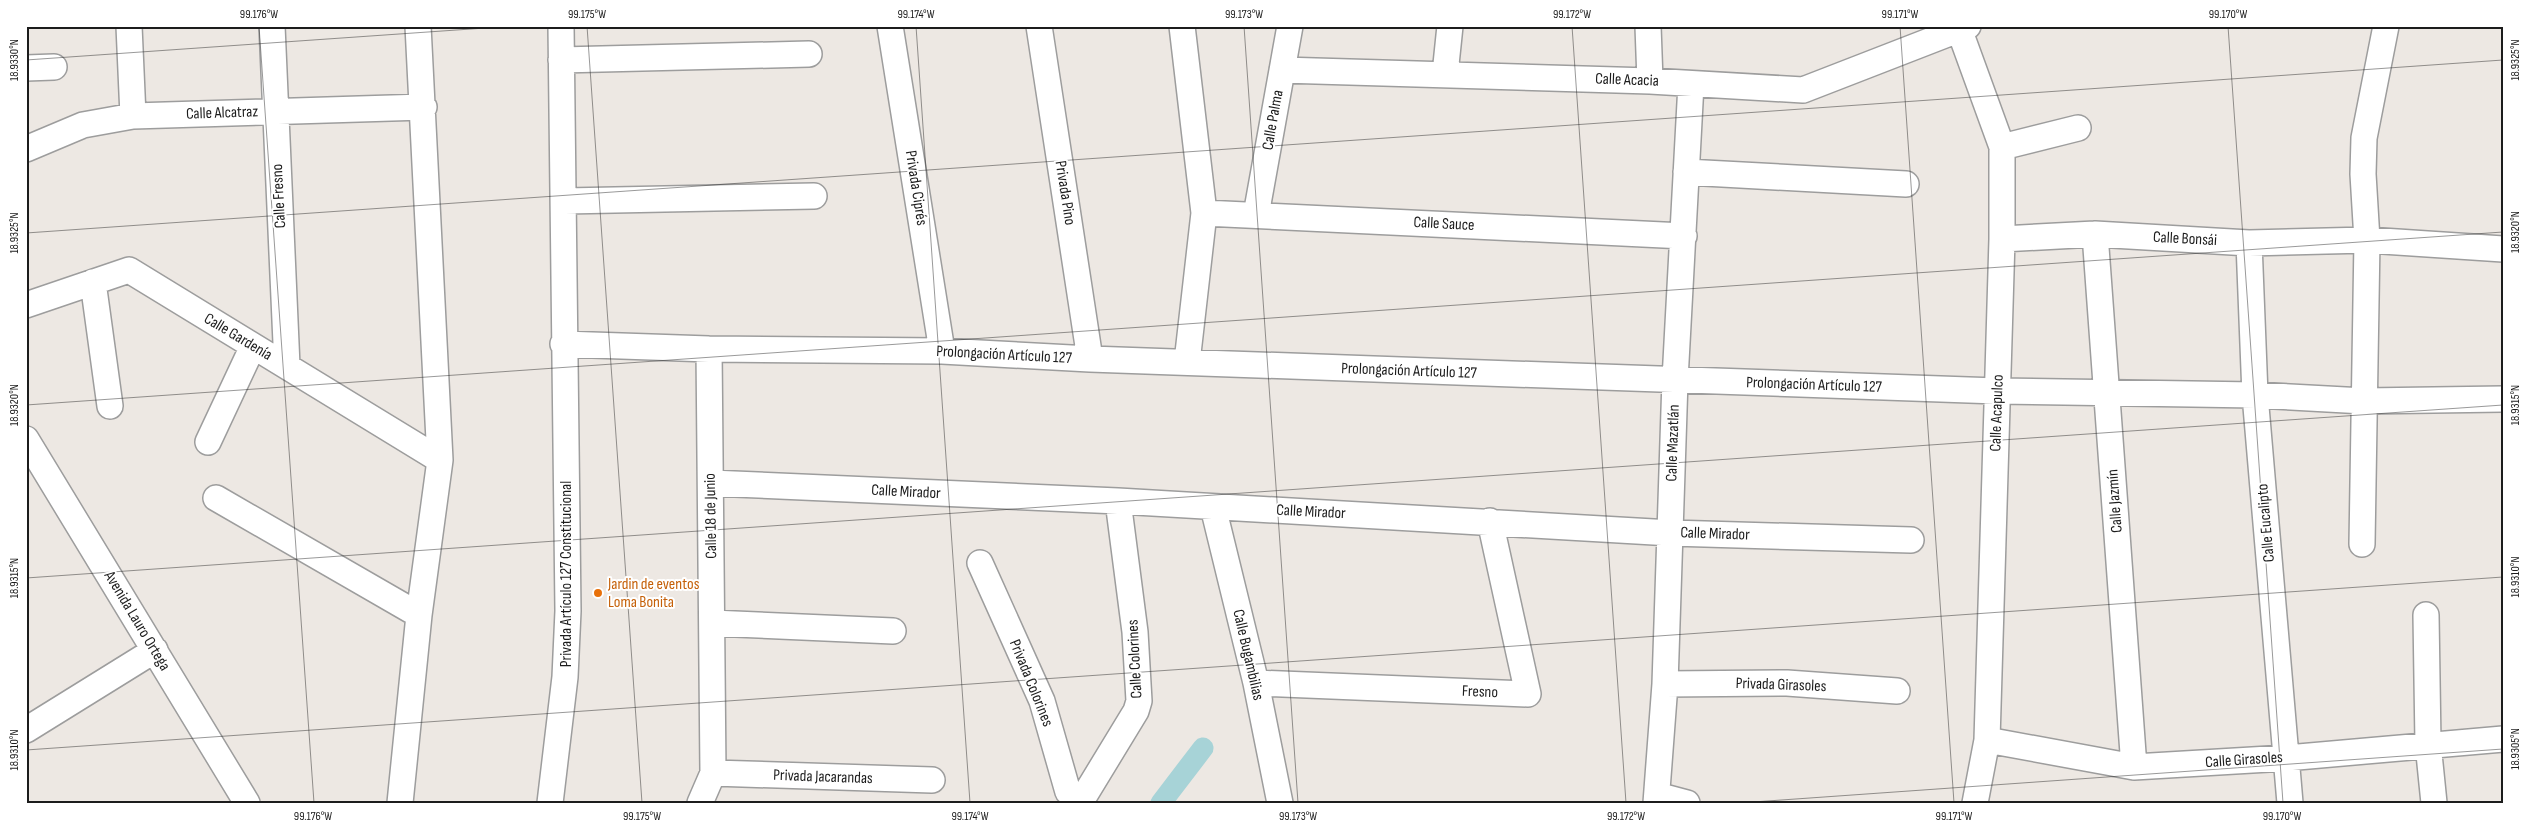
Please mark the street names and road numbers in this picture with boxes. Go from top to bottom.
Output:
street label: Calle Acacia [1595,69,1659,91]
street label: Calle Palma [1258,88,1288,152]
street label: Calle Alcatraz [186,102,259,124]
street label: Privada Ciprés [901,149,931,227]
street label: Privada Pino [1051,159,1079,227]
street label: Calle Fresno [268,163,290,229]
street label: Calle Sauce [1413,213,1475,235]
street label: Calle Bonsái [2153,228,2217,250]
street label: Calle Gardenía [201,309,275,365]
street label: Prolongación Artículo 127 [936,342,1073,368]
street label: Prolongación Artículo 127 [1341,359,1478,383]
street label: Prolongación Artículo 127 [1746,373,1883,397]
street label: Calle Acapulco [1986,374,2008,452]
street label: Calle Mazatlán [1662,404,1684,482]
street label: Calle Jazmín [2103,468,2127,534]
street label: Calle 18 de Junio [701,473,721,559]
street label: Privada Artículo 127 Constitucional [557,481,576,667]
street label: Calle Mirador [871,481,942,503]
street label: Calle Eucalipto [2253,483,2279,563]
street label: Calle Mirador [1276,501,1347,523]
street label: Calle Mirador [1680,523,1750,545]
street label: Avenida Lauro Ortega [99,567,174,674]
street label: Calle Bugambilias [1228,608,1268,703]
street label: Calle Colorines [1123,619,1147,699]
street label: Privada Colorines [1005,637,1057,730]
street label: Privada Girasoles [1735,674,1827,696]
street label: Fresno [1462,682,1498,702]
street label: Calle Girasoles [2205,748,2284,772]
street label: Privada Jacarandas [773,766,873,788]

